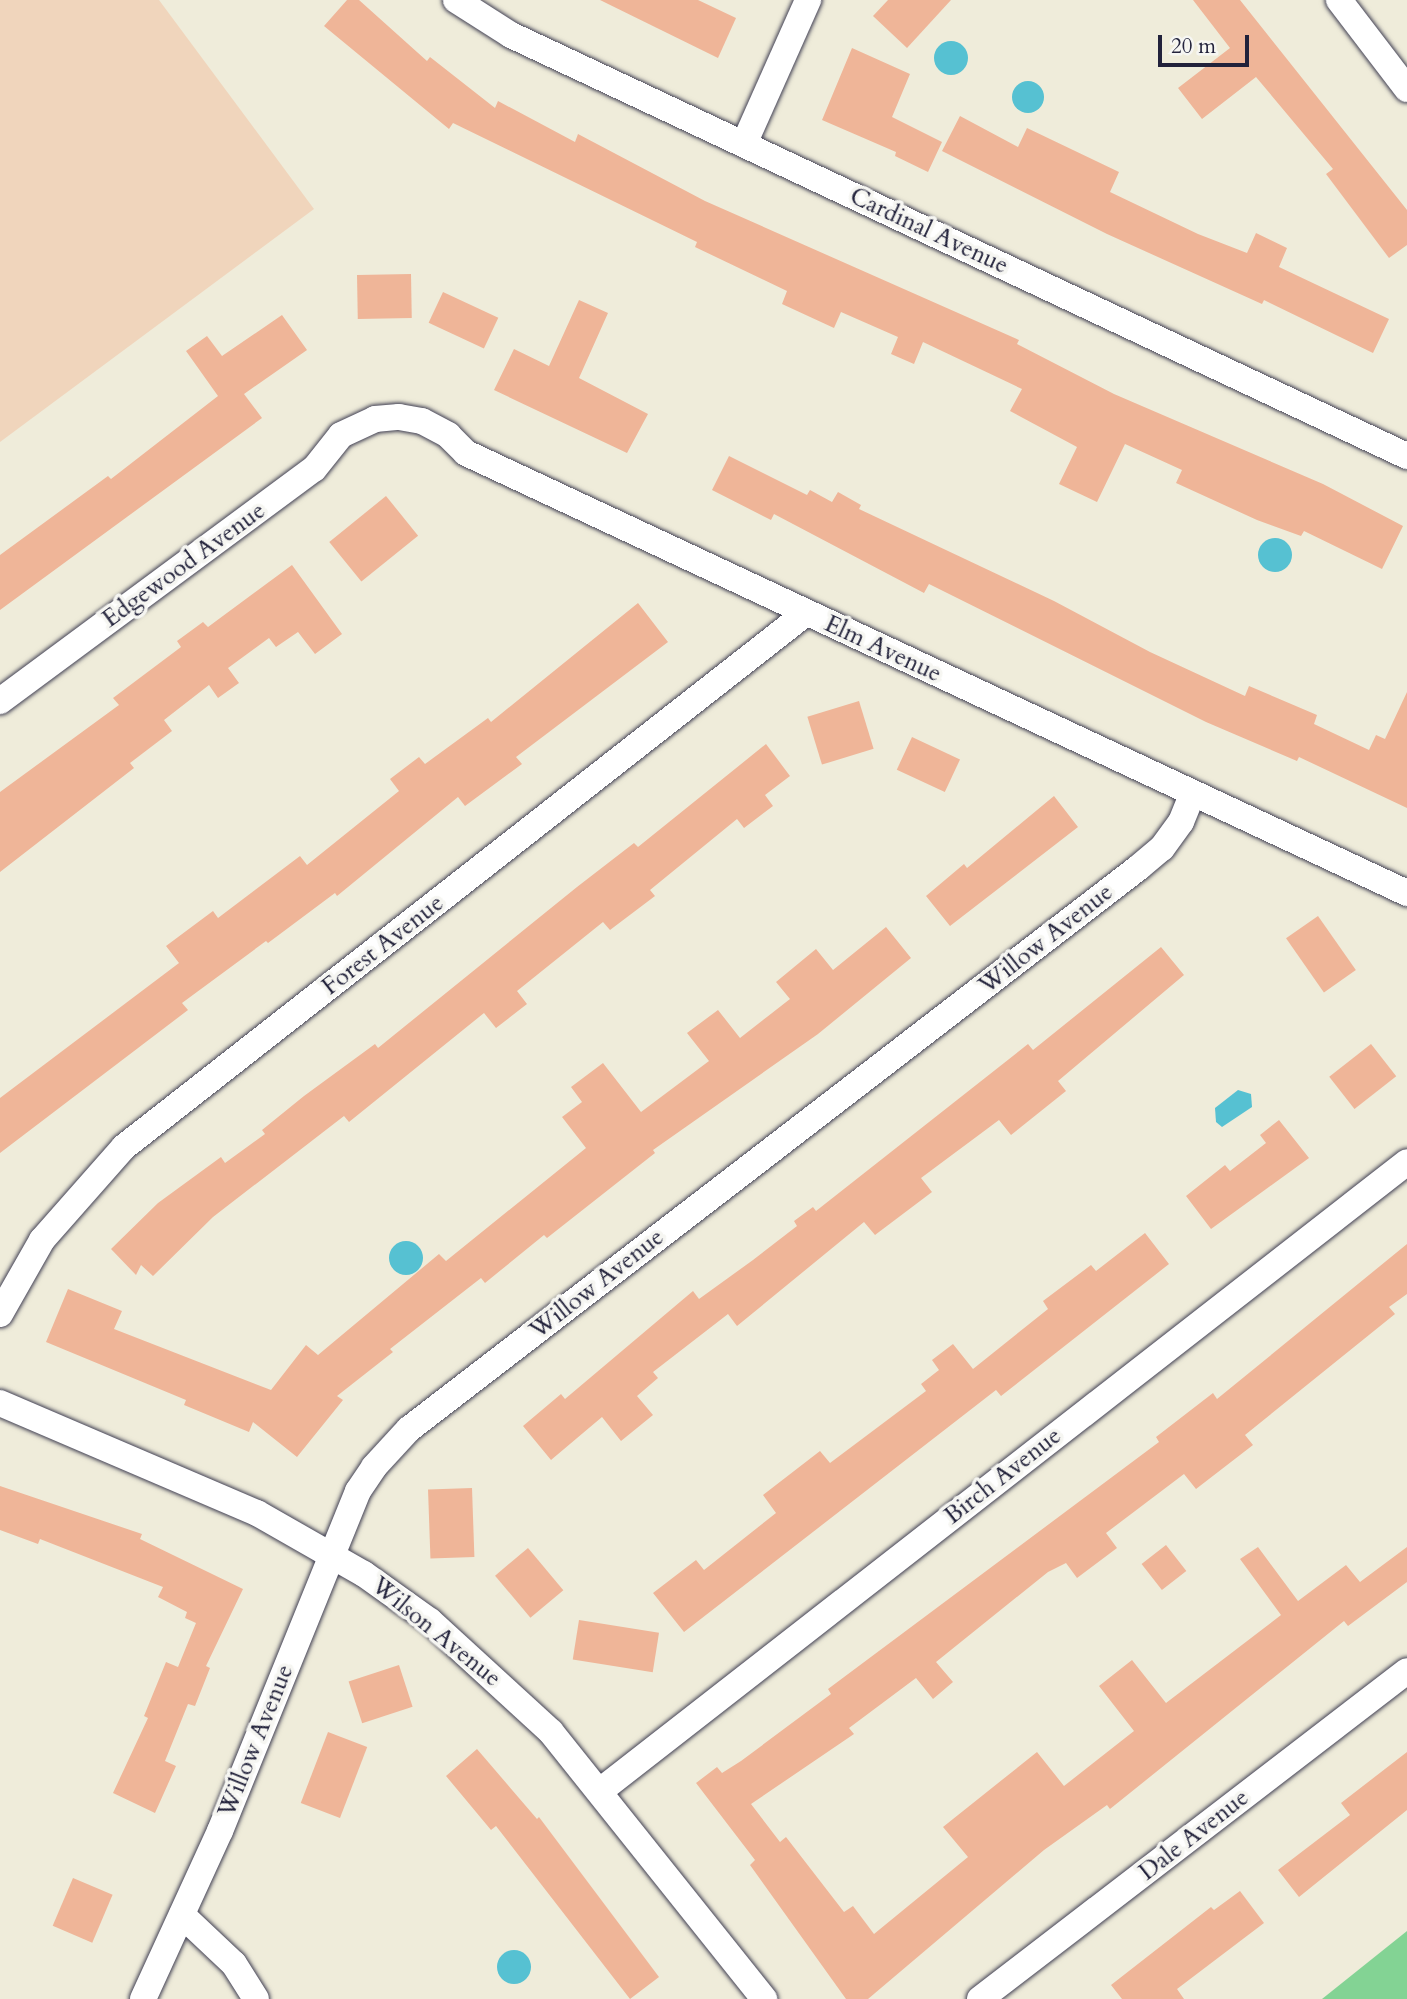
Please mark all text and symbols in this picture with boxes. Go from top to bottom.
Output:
scale bar [1162,21,1253,65]
text: 20 m [1171,32,1216,61]
street label: Cardinal Avenue [845,182,1013,280]
street label: Edgewood Avenue [97,496,271,634]
street label: Elm Avenue [820,609,946,689]
street label: Willow Avenue [973,878,1119,1000]
street label: Forest Avenue [317,889,449,1001]
street label: Willow Avenue [524,1223,670,1345]
street label: Birch Avenue [939,1421,1067,1531]
street label: Wilson Avenue [365,1571,507,1693]
street label: Willow Avenue [212,1661,300,1821]
street label: Dale Avenue [1133,1783,1255,1887]

